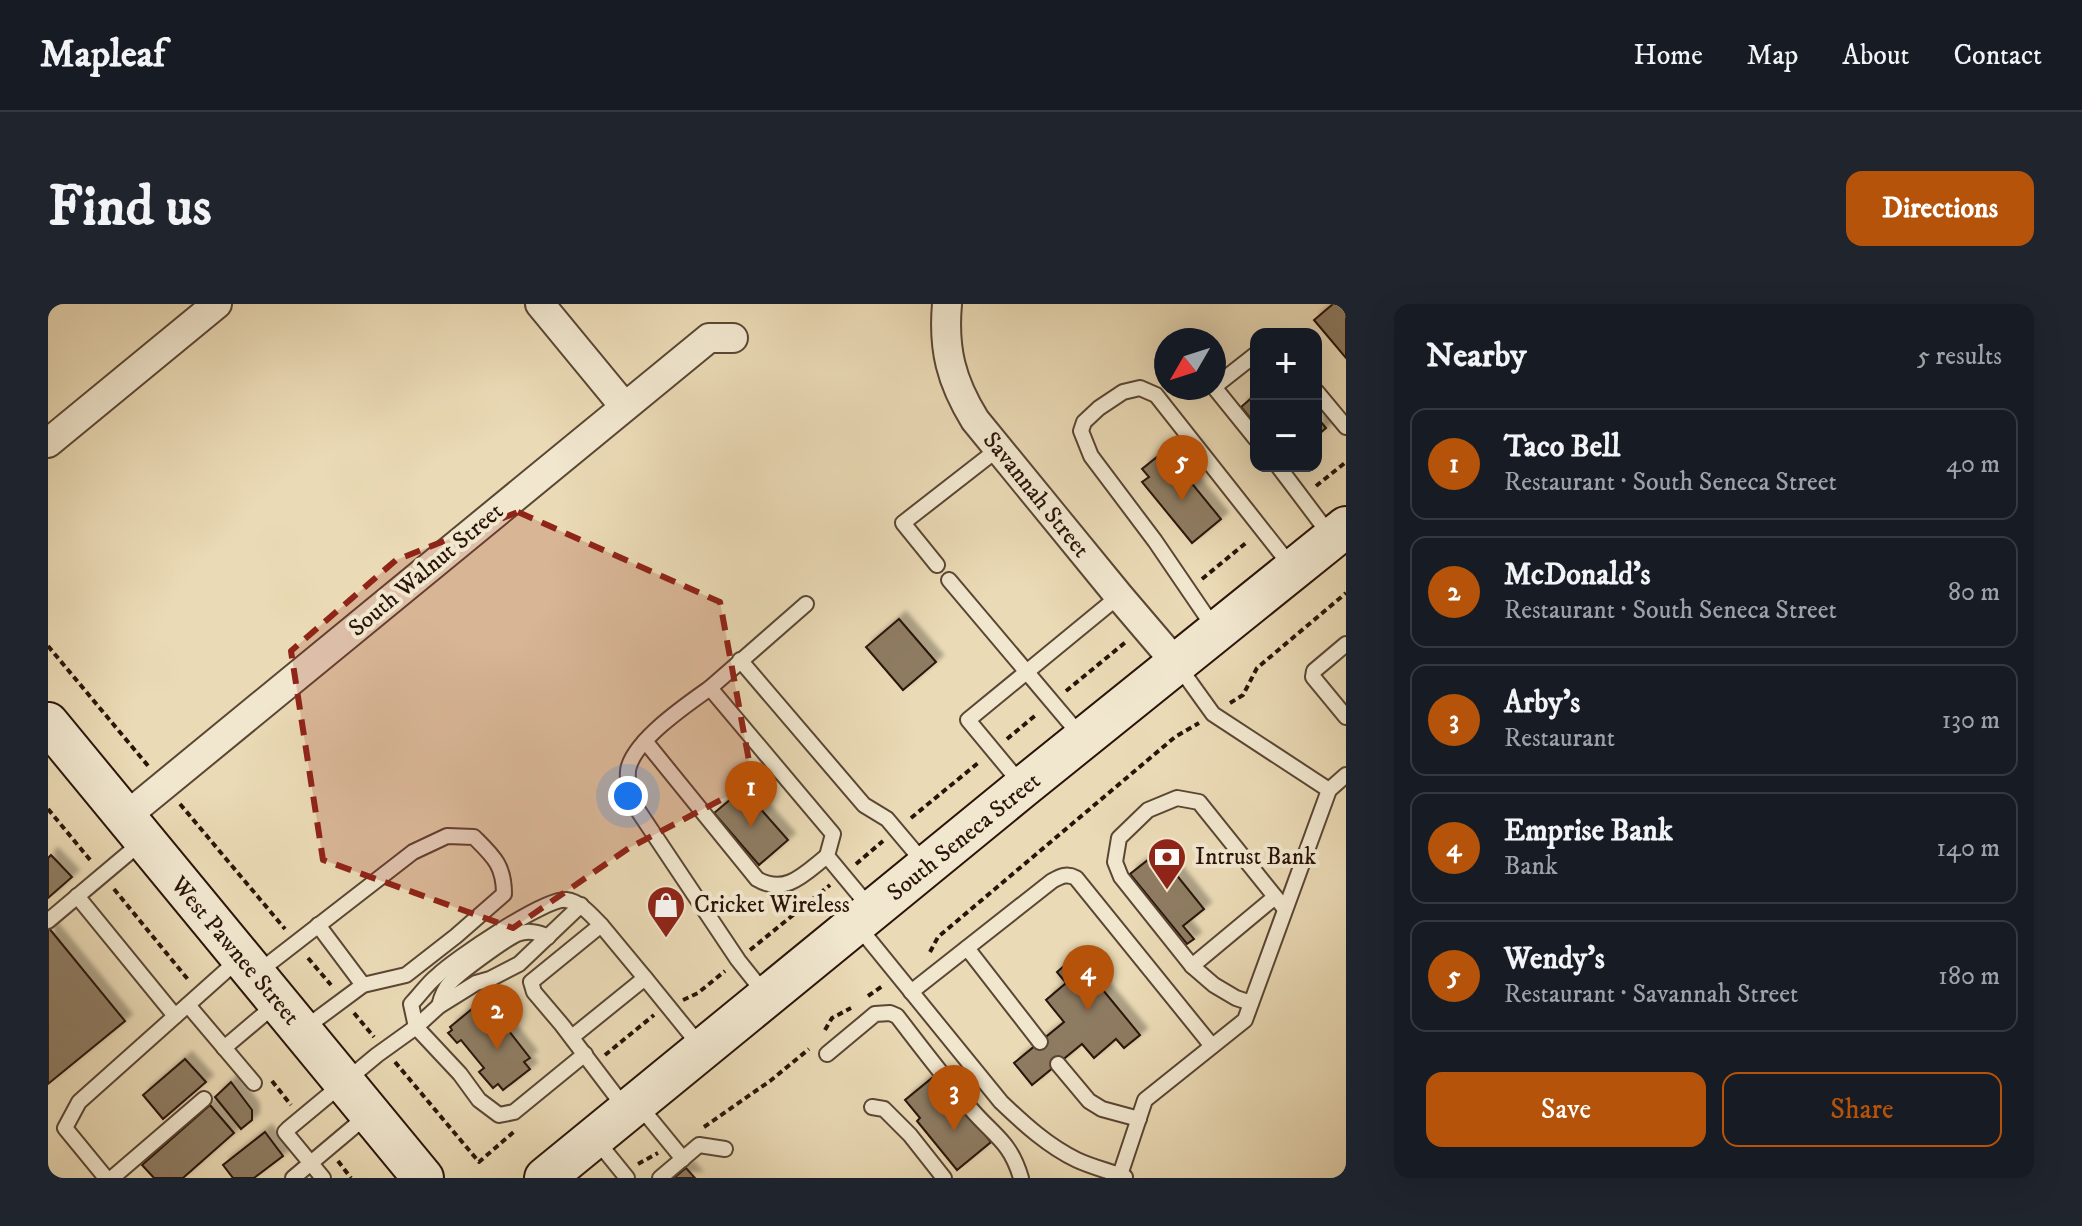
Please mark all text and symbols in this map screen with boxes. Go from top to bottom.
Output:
text: Mapleaf [40,31,165,79]
text: Home [1634,38,1703,73]
text: Map [1747,38,1798,73]
text: About [1842,38,1909,73]
text: Contact [1953,38,2042,73]
button: Directions [1846,171,2034,246]
text: Find us [48,173,212,243]
north arrow [1154,328,1226,400]
map controls [1250,328,1322,472]
button: + [1250,328,1322,400]
text: Nearby [1426,335,1527,377]
text: 5 results [1917,340,2002,373]
button: − [1250,400,1322,472]
street label: Savannah Street [976,426,1096,564]
text: Taco Bell [1504,429,1620,466]
pin: 5 [1156,435,1208,501]
text: 1 [1449,448,1459,481]
text: 40 m [1946,448,2000,481]
text: Restaurant · South Seneca Street [1504,466,1837,499]
street label: South Walnut Street [342,496,510,643]
text: McDonald's [1504,557,1651,594]
text: 2 [1448,576,1460,609]
text: 80 m [1948,576,2000,609]
text: Restaurant · South Seneca Street [1504,594,1837,627]
text: Arby's [1504,685,1580,722]
text: 3 [1449,704,1459,737]
text: 130 m [1942,704,2000,737]
text: Restaurant [1504,722,1615,755]
pin: 1 [725,761,777,827]
street label: South Seneca Street [881,766,1047,908]
your location [608,776,648,816]
text: Emprise Bank [1504,813,1673,850]
text: 4 [1447,832,1461,865]
text: 140 m [1936,832,2000,865]
bank icon: Intrust Bank [1146,836,1188,891]
place label: Intrust Bank [1195,842,1316,872]
text: Bank [1504,850,1558,883]
street label: West Pawnee Street [163,870,306,1032]
shop icon: Cricket Wireless [645,884,687,939]
place label: Cricket Wireless [694,890,850,920]
text: Wendy's [1504,941,1605,978]
pin: 4 [1062,945,1114,1011]
text: 5 [1448,960,1460,993]
text: 180 m [1938,960,2000,993]
text: Restaurant · Savannah Street [1504,978,1798,1011]
pin: 2 [471,984,523,1050]
pin: 3 [928,1065,980,1131]
button: Save [1426,1072,1706,1147]
button: Share [1722,1072,2002,1147]

